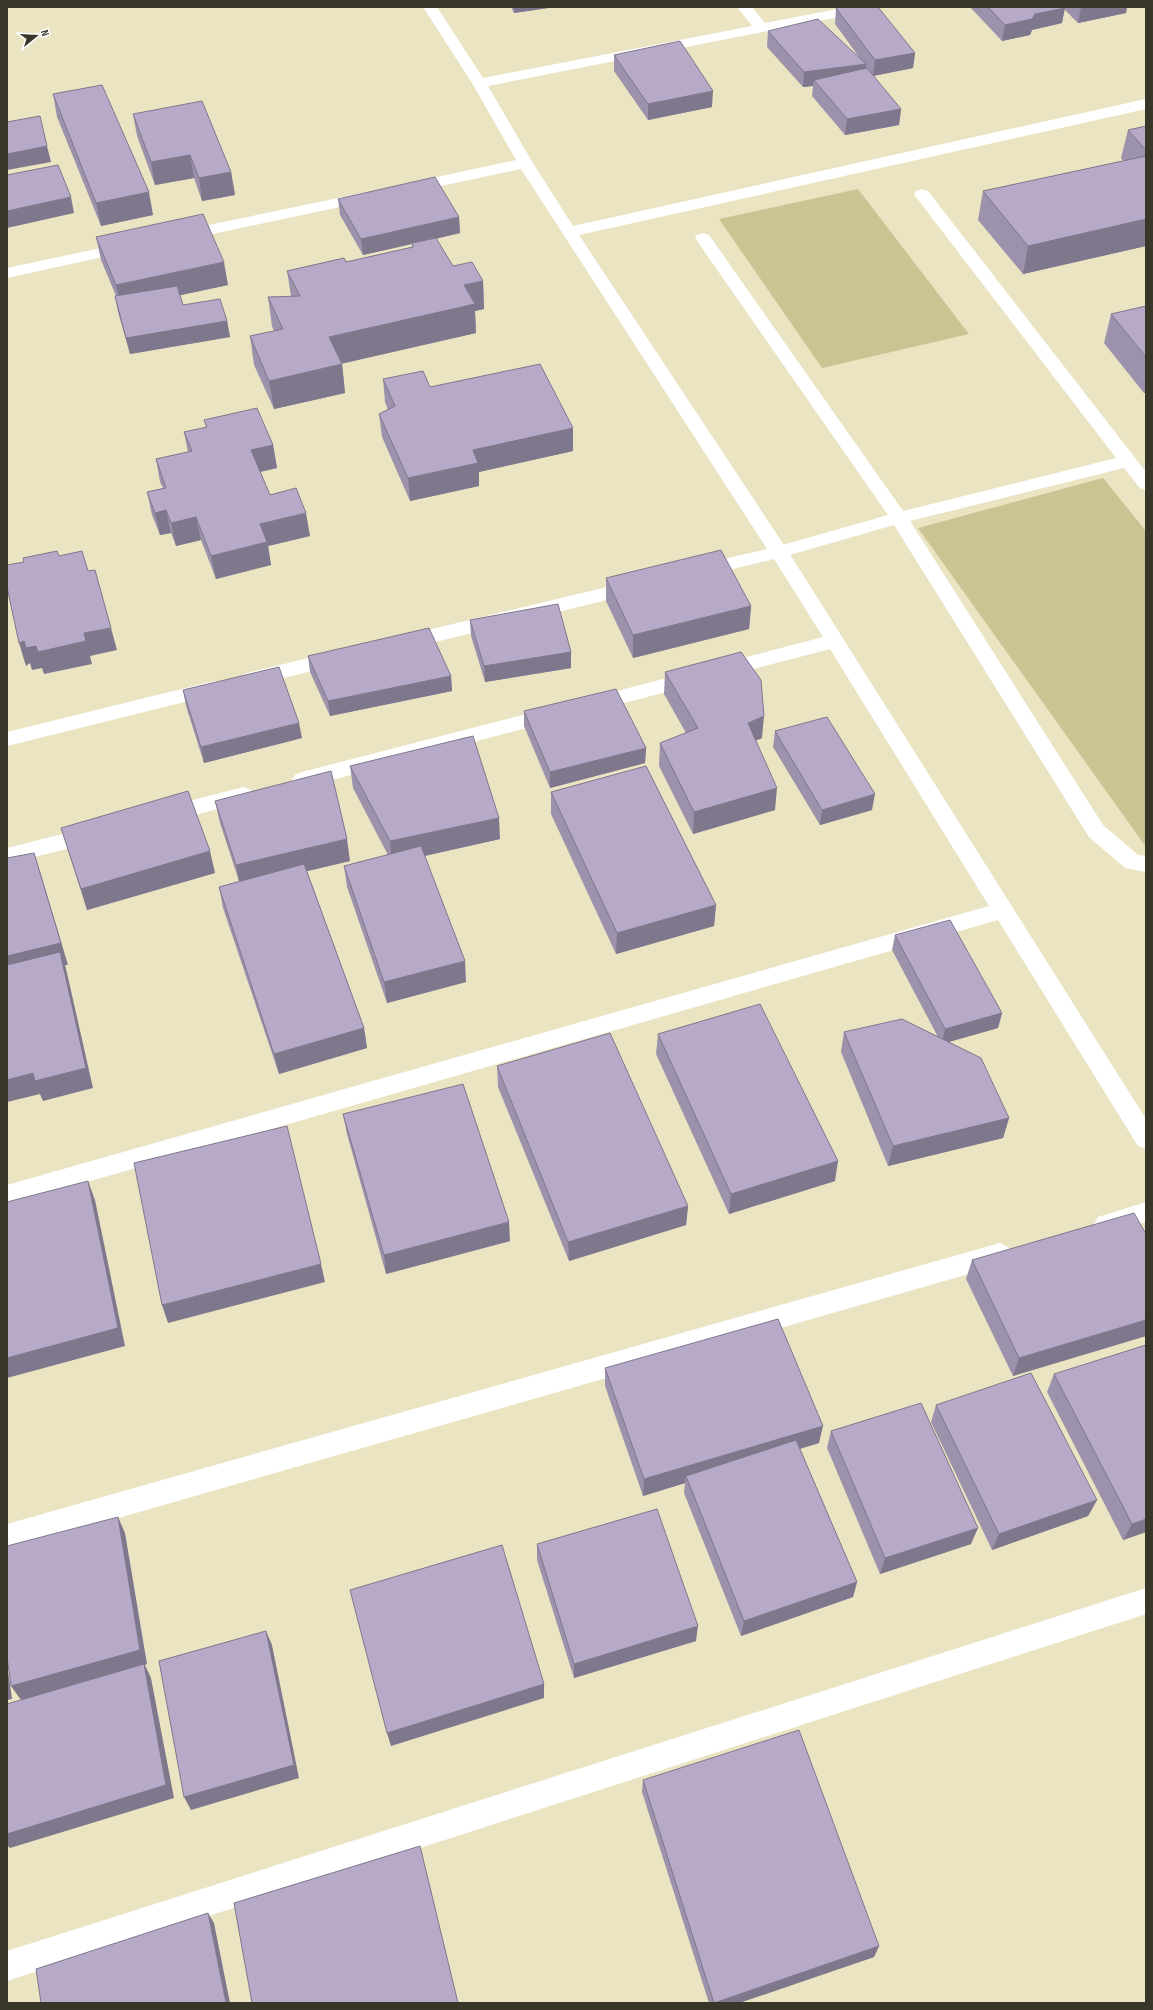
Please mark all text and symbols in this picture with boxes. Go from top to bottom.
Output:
north arrow [16,16,56,56]
text: N [38,28,52,38]

